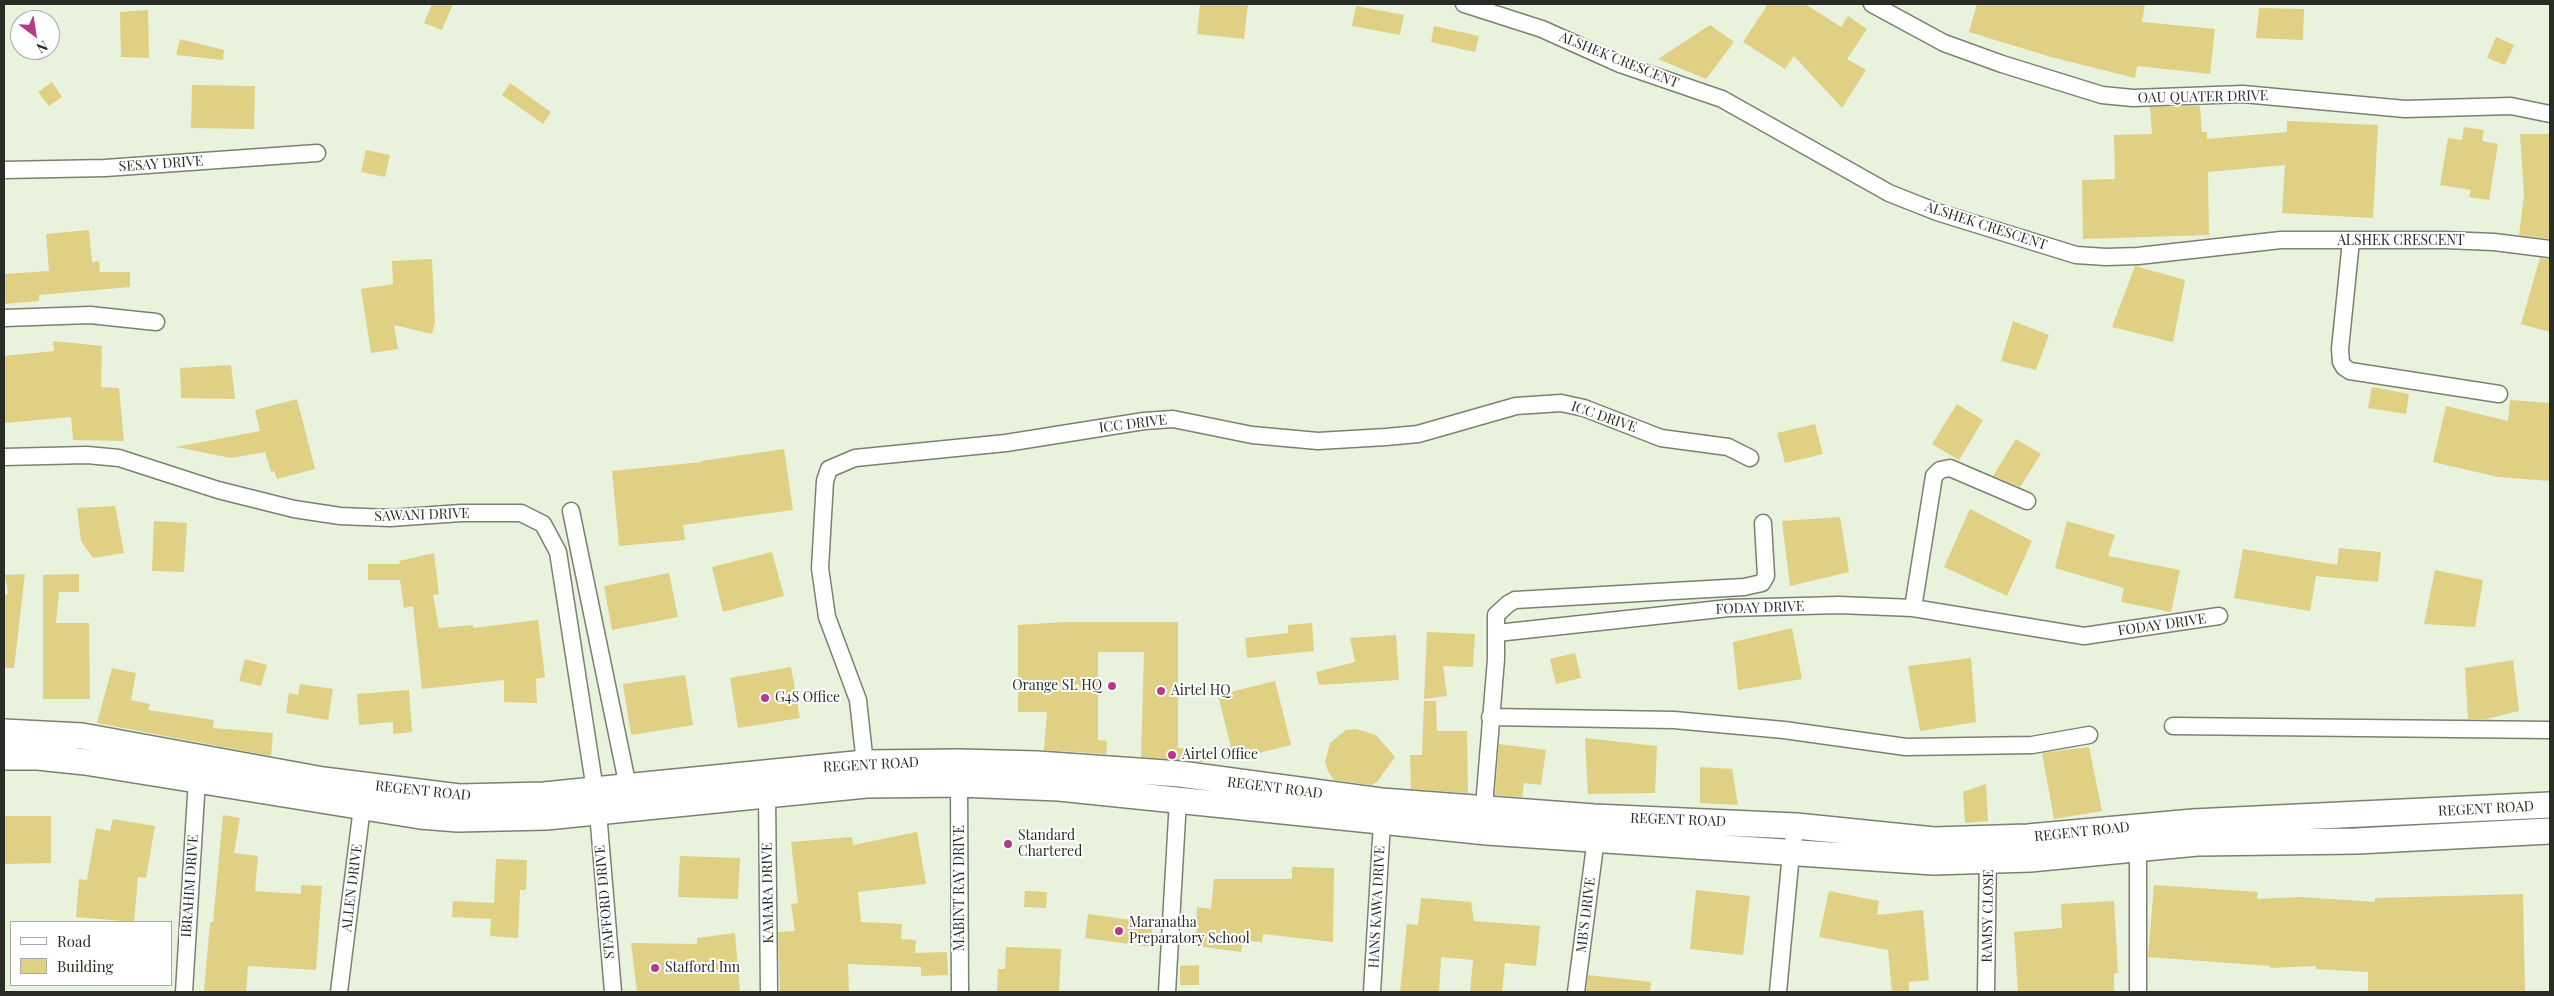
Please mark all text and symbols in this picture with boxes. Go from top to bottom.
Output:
north arrow [10,10,60,60]
street label: ALSHEK CRESCENT [1557,28,1681,92]
text: N [33,37,52,58]
street label: OAU QUATER DRIVE [2138,87,2268,107]
street label: SESAY DRIVE [118,153,204,175]
street label: ALSHEK CRESCENT [1923,198,2049,254]
street label: ALSHEK CRESCENT [2337,233,2465,249]
street label: ICC DRIVE [1569,398,1639,436]
street label: ICC DRIVE [1098,411,1168,437]
street label: SAWANI DRIVE [374,505,470,525]
street label: FODAY DRIVE [1715,598,1805,618]
street label: FODAY DRIVE [2117,610,2207,640]
place label: Orange SL HQ [1012,678,1102,694]
marker: Orange SL HQ [1106,680,1118,692]
place label: Airtel HQ [1171,683,1231,699]
marker: Airtel HQ [1155,685,1167,697]
place label: G4S Office [775,690,840,706]
marker: G4S Office [759,692,771,704]
place label: Airtel Office [1182,747,1258,763]
marker: Airtel Office [1166,749,1178,761]
street label: REGENT ROAD [823,754,919,776]
street label: REGENT ROAD [1226,774,1324,802]
street label: REGENT ROAD [374,778,472,804]
street label: REGENT ROAD [2438,798,2534,820]
street label: REGENT ROAD [1630,810,1726,830]
street label: REGENT ROAD [2033,819,2131,845]
street label: MABINT RAY DRIVE [952,825,968,951]
place label: Standard Chartered [1018,828,1082,860]
street label: IBRAHIM DRIVE [178,834,202,938]
marker: Standard Chartered [1002,838,1014,850]
street label: KAMARA DRIVE [759,842,777,944]
street label: ALLEN DRIVE [338,843,366,933]
street label: STAFFORD DRIVE [592,844,618,960]
street label: HANS KAWA DRIVE [1365,845,1389,969]
street label: RAMSY CLOSE [1979,869,1997,963]
street label: MB'S DRIVE [1573,876,1599,954]
place label: Maranatha Preparatory School [1129,915,1250,948]
legend [10,921,172,986]
marker: Maranatha Preparatory School [1113,925,1125,937]
text: Road [57,931,91,951]
text: Building [57,956,113,976]
place label: Stafford Inn [665,960,740,976]
marker: Stafford Inn [649,962,661,974]

